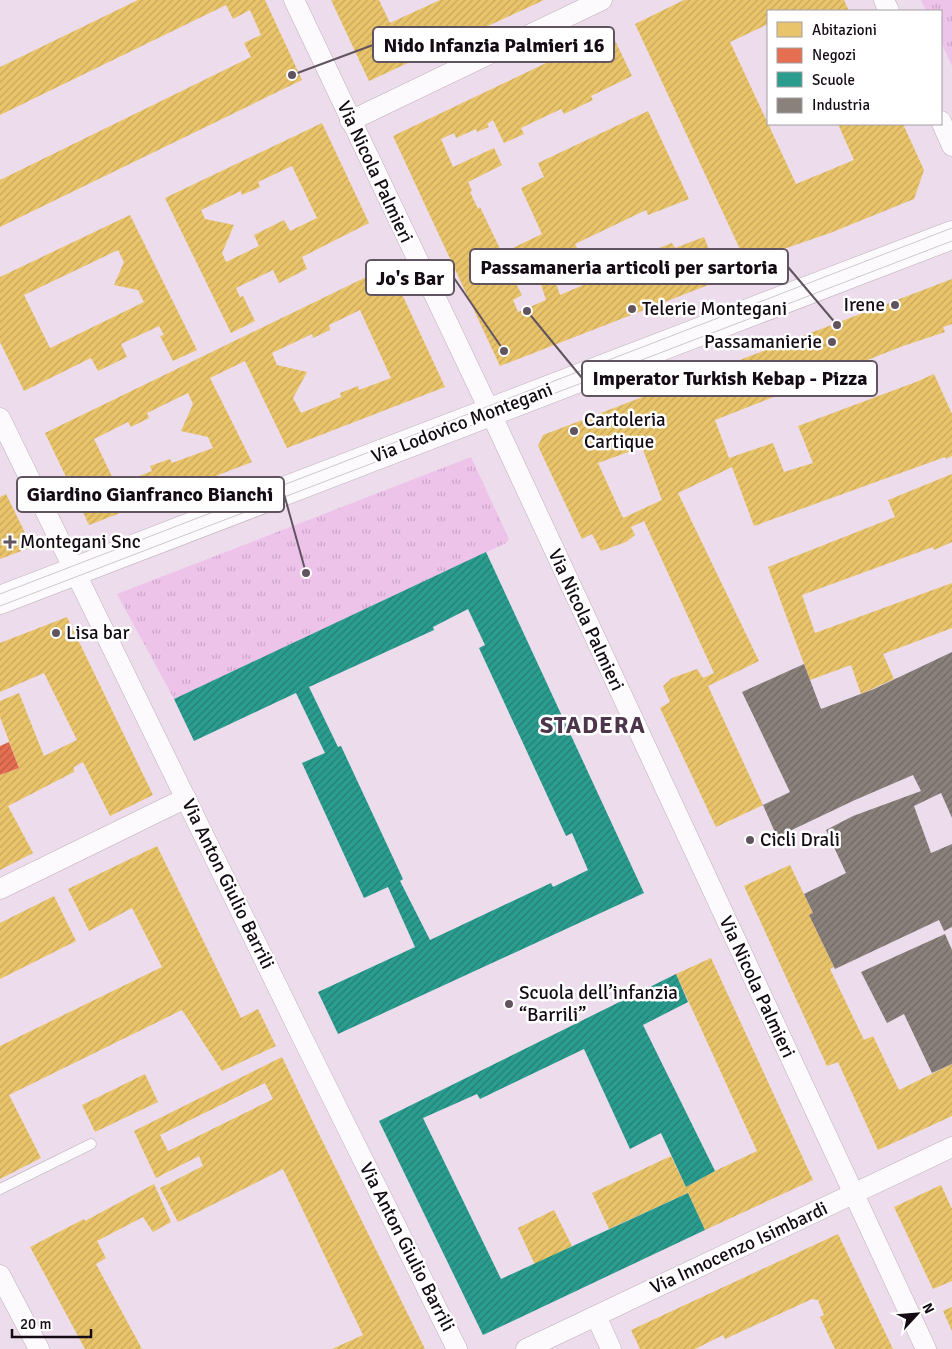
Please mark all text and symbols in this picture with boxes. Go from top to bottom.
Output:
legend [767,10,942,125]
text: Abitazioni [812,21,877,39]
callout: Nido Infanzia Palmieri 16 [373,27,614,62]
text: Nido Infanzia Palmieri 16 [383,33,605,58]
text: Negozi [812,46,856,64]
text: Scuole [812,71,855,89]
text: Industria [812,96,870,114]
street label: Via Nicola Palmieri [332,97,418,247]
callout: Passamaneria articoli per sartoria [470,249,788,284]
text: Passamaneria articoli per sartoria [480,255,778,280]
callout: Jo's Bar [366,260,454,295]
text: Jo's Bar [376,266,444,291]
place label: Irene [843,293,885,317]
place label: Telerie Montegani [642,297,787,321]
marker: Irene [889,299,901,311]
marker: Telerie Montegani [626,303,638,315]
place label: Passamanierie [704,330,822,354]
marker: Passamanierie [826,336,838,348]
callout: Imperator Turkish Kebap - Pizza [582,361,877,396]
text: Imperator Turkish Kebap - Pizza [592,366,868,391]
street label: Via Lodovico Montegani [368,377,556,469]
place label: Cartoleria Cartique [584,408,666,454]
marker: Cartoleria Cartique [568,425,580,437]
callout: Giardino Gianfranco Bianchi [17,477,284,512]
text: Giardino Gianfranco Bianchi [27,482,273,507]
place label: Montegani Snc [20,530,141,554]
marker: Montegani Snc [4,536,16,548]
street label: Via Nicola Palmieri [543,545,629,695]
place label: Lisa bar [66,621,130,645]
marker: Lisa bar [50,627,62,639]
district label: STADERA [540,710,646,740]
street label: Via Anton Giulio Barrili [176,795,280,973]
place label: Cicli Drali [760,828,840,852]
marker: Cicli Drali [744,834,756,846]
street label: Via Nicola Palmieri [714,912,800,1062]
place label: Scuola dell’infanzia “Barrili” [519,981,678,1027]
marker: Scuola dell’infanzia “Barrili” [503,998,515,1010]
street label: Via Anton Giulio Barrili [354,1158,460,1336]
street label: Via Innocenzo Isimbardi [647,1196,831,1300]
north arrow [892,1289,942,1339]
text: N [918,1300,938,1317]
scale bar [12,1306,91,1338]
text: 20 m [20,1315,51,1333]

